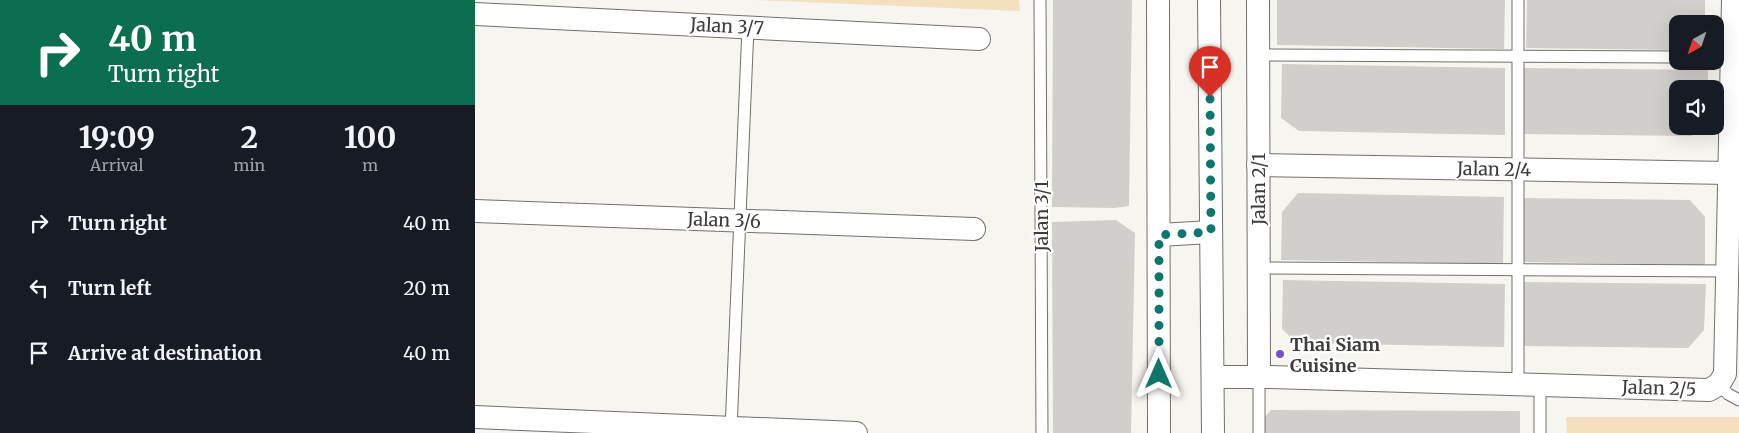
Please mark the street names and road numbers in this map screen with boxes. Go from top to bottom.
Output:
street label: Jalan 3/7 [688,13,765,39]
street label: Jalan 2/1 [1247,153,1270,226]
street label: Jalan 2/4 [1456,157,1531,181]
street label: Jalan 3/1 [1030,180,1053,253]
street label: Jalan 3/6 [686,207,761,233]
street label: Jalan 2/5 [1620,375,1697,401]

